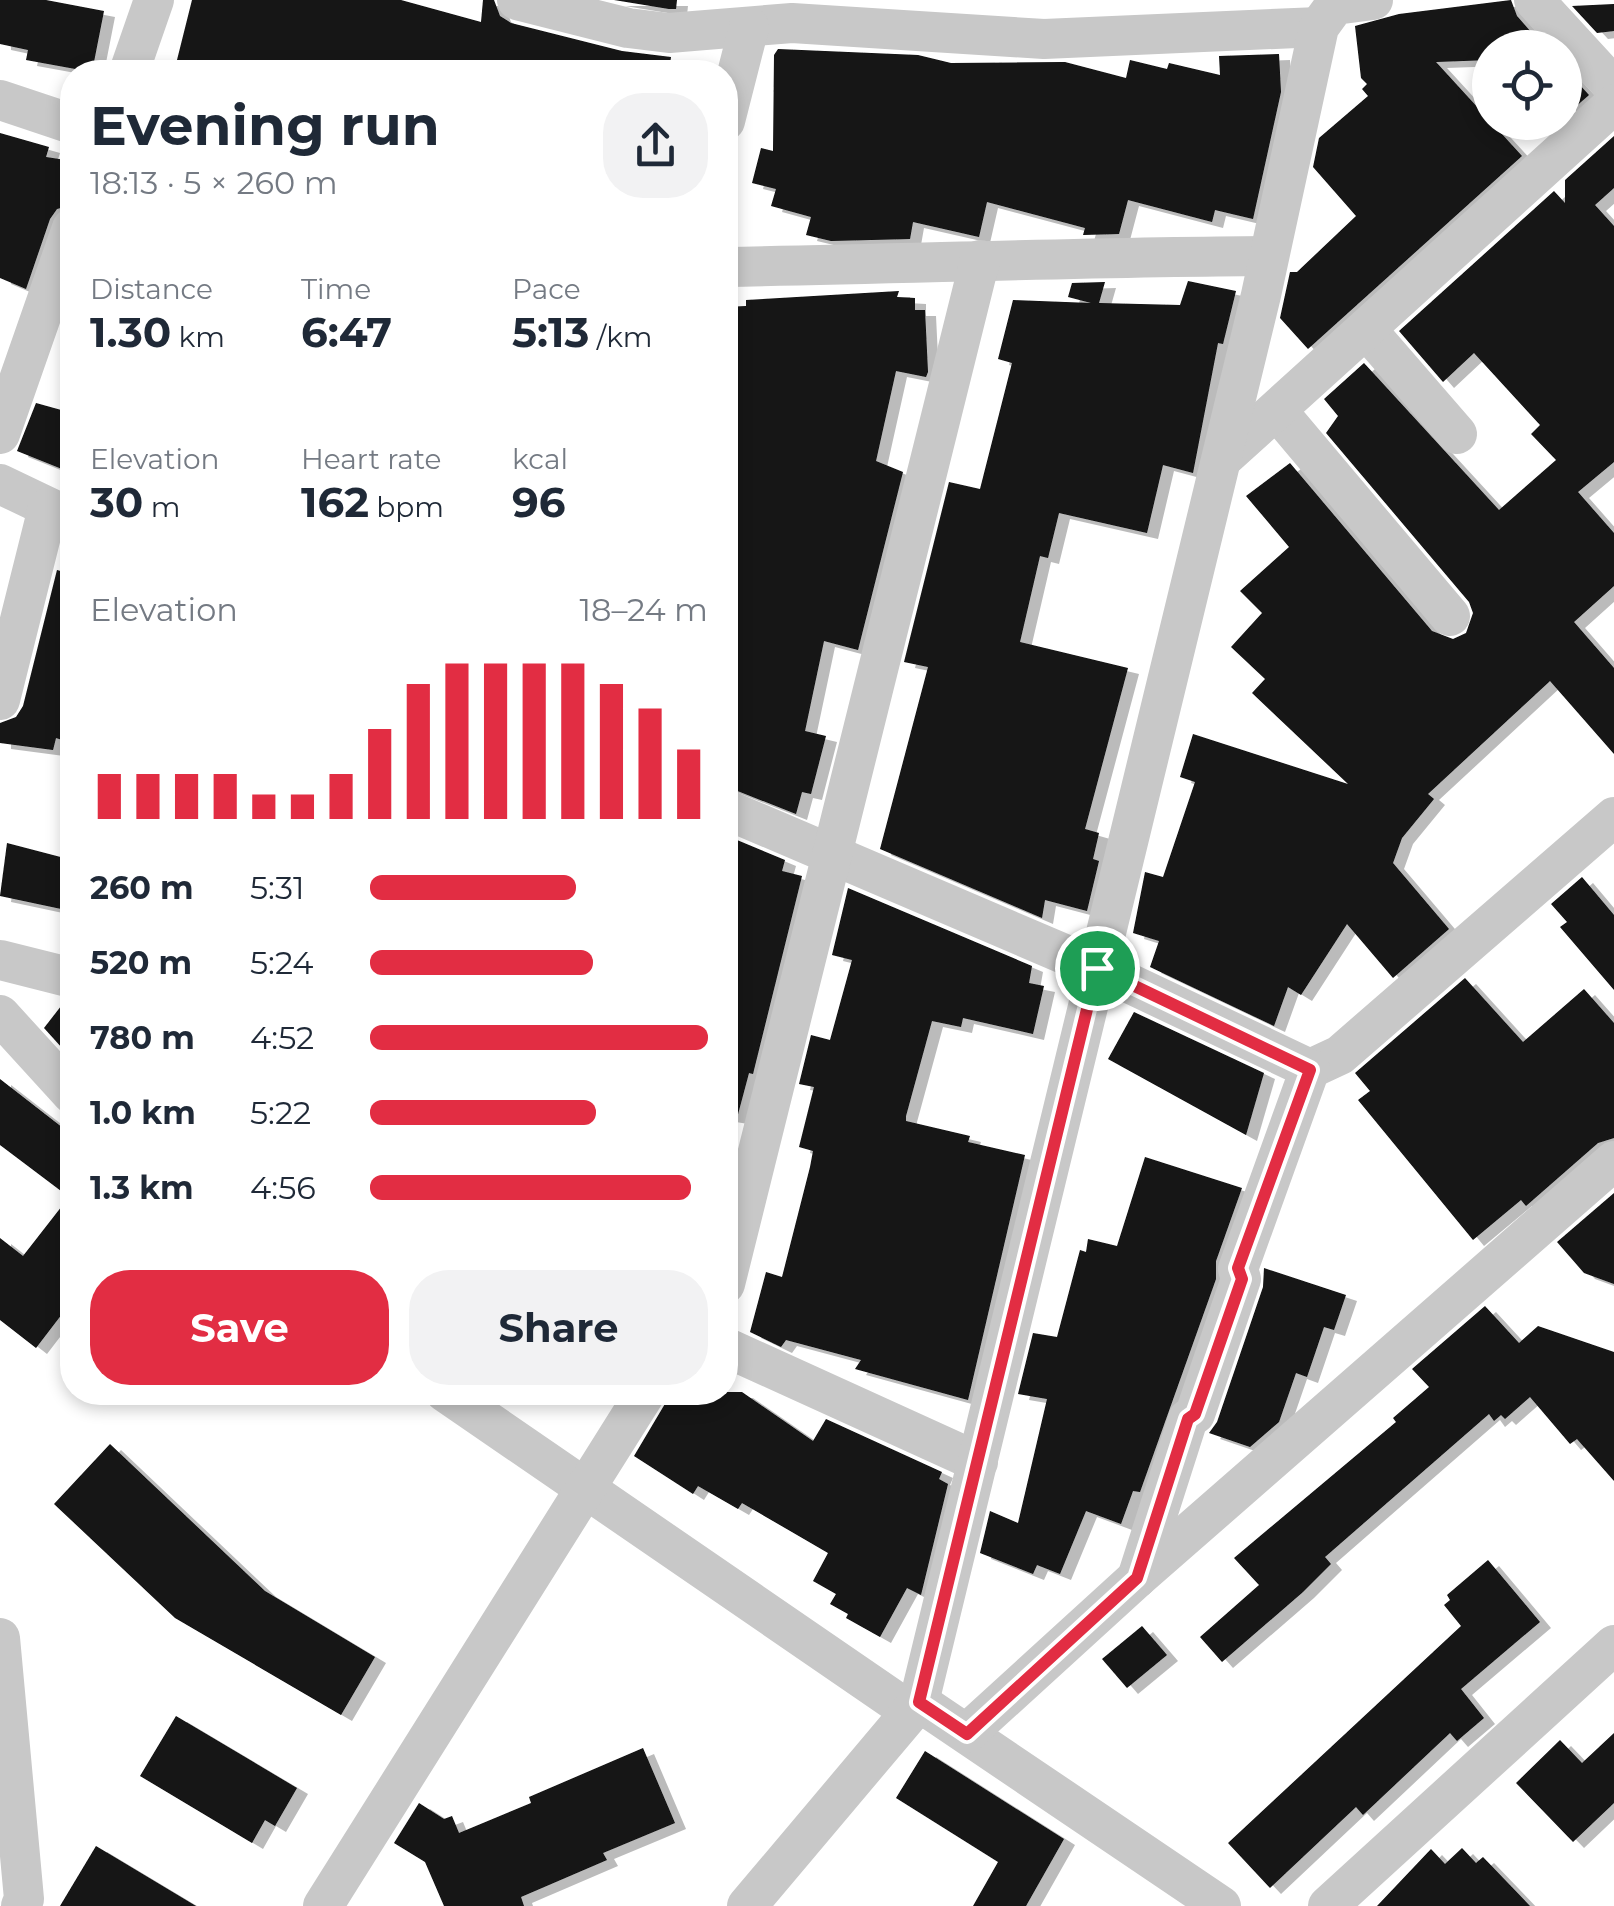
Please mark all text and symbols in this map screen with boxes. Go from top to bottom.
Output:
map controls [1472,30,1582,140]
button: locate [1472,30,1582,140]
text: Evening run [90,92,440,159]
button: share [603,93,708,198]
text: 18:13 · 5 × 260 m [90,163,338,202]
text: Distance [90,272,213,306]
text: Time [301,272,371,306]
text: Pace [512,272,581,306]
text: 1.30 [90,306,171,358]
text: 6:47 [301,306,392,358]
text: 5:13 [512,306,589,358]
text: km [171,320,225,354]
text: /km [589,320,652,354]
text: Elevation [90,442,219,476]
text: Heart rate [301,442,442,476]
text: kcal [512,442,568,476]
text: 30 [90,476,143,528]
text: 162 [301,476,369,528]
text: 96 [512,476,566,528]
text: m [143,490,180,524]
text: bpm [369,490,444,524]
text: Elevation [90,590,238,629]
text: 18–24 m [579,590,708,629]
text: 260 m [90,868,194,907]
text: 5:31 [250,868,305,907]
pin [1055,926,1140,1011]
icon: arrive [1070,941,1125,996]
text: 520 m [90,943,192,982]
text: 5:24 [250,943,314,982]
text: 780 m [90,1018,195,1057]
text: 4:52 [250,1018,314,1057]
text: 1.0 km [90,1093,196,1132]
text: 5:22 [250,1093,311,1132]
text: 1.3 km [90,1168,194,1207]
text: 4:56 [250,1168,316,1207]
button: Save [90,1270,389,1385]
button: Share [409,1270,708,1385]

